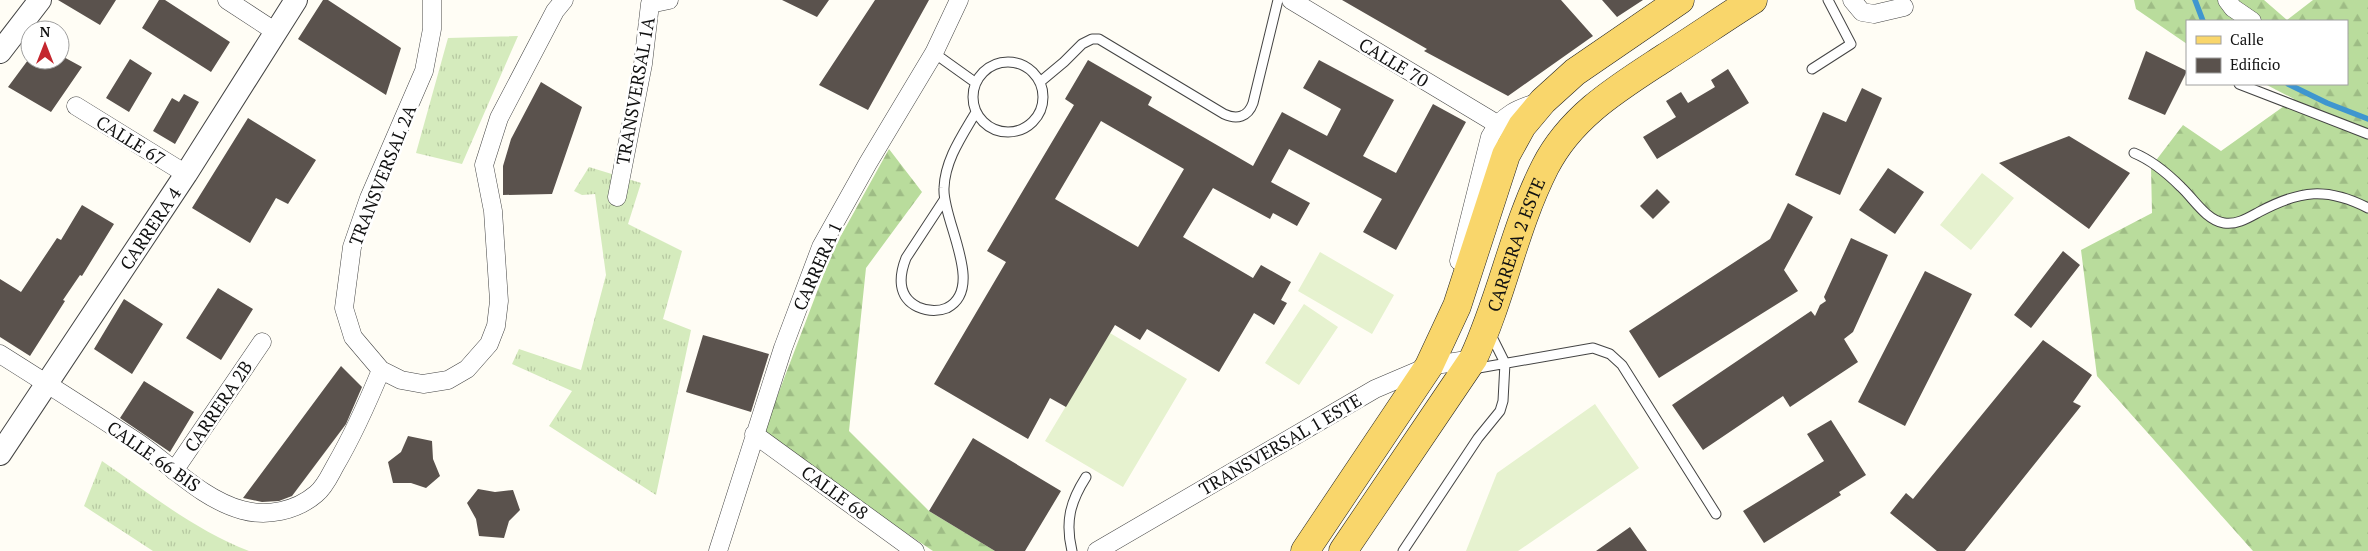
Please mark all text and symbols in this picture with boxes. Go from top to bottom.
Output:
street label: TRANSVERSAL 1A [610,14,660,167]
north arrow [20,20,70,70]
legend [2186,20,2348,85]
text: N [40,22,51,41]
text: Calle [2230,29,2264,49]
street label: CALLE 70 [1355,32,1433,92]
text: Edificio [2230,54,2280,74]
street label: TRANSVERSAL 2A [343,100,421,249]
street label: CALLE 67 [92,109,170,171]
street label: CARRERA 2 ESTE [1481,174,1550,315]
street label: CARRERA 4 [114,182,186,274]
street label: CARRERA 1 [787,218,847,314]
street label: CARRERA 2B [179,356,257,456]
street label: TRANSVERSAL 1 ESTE [1194,388,1366,500]
street label: CALLE 66 BIS [103,415,205,497]
street label: CALLE 68 [797,460,873,524]

